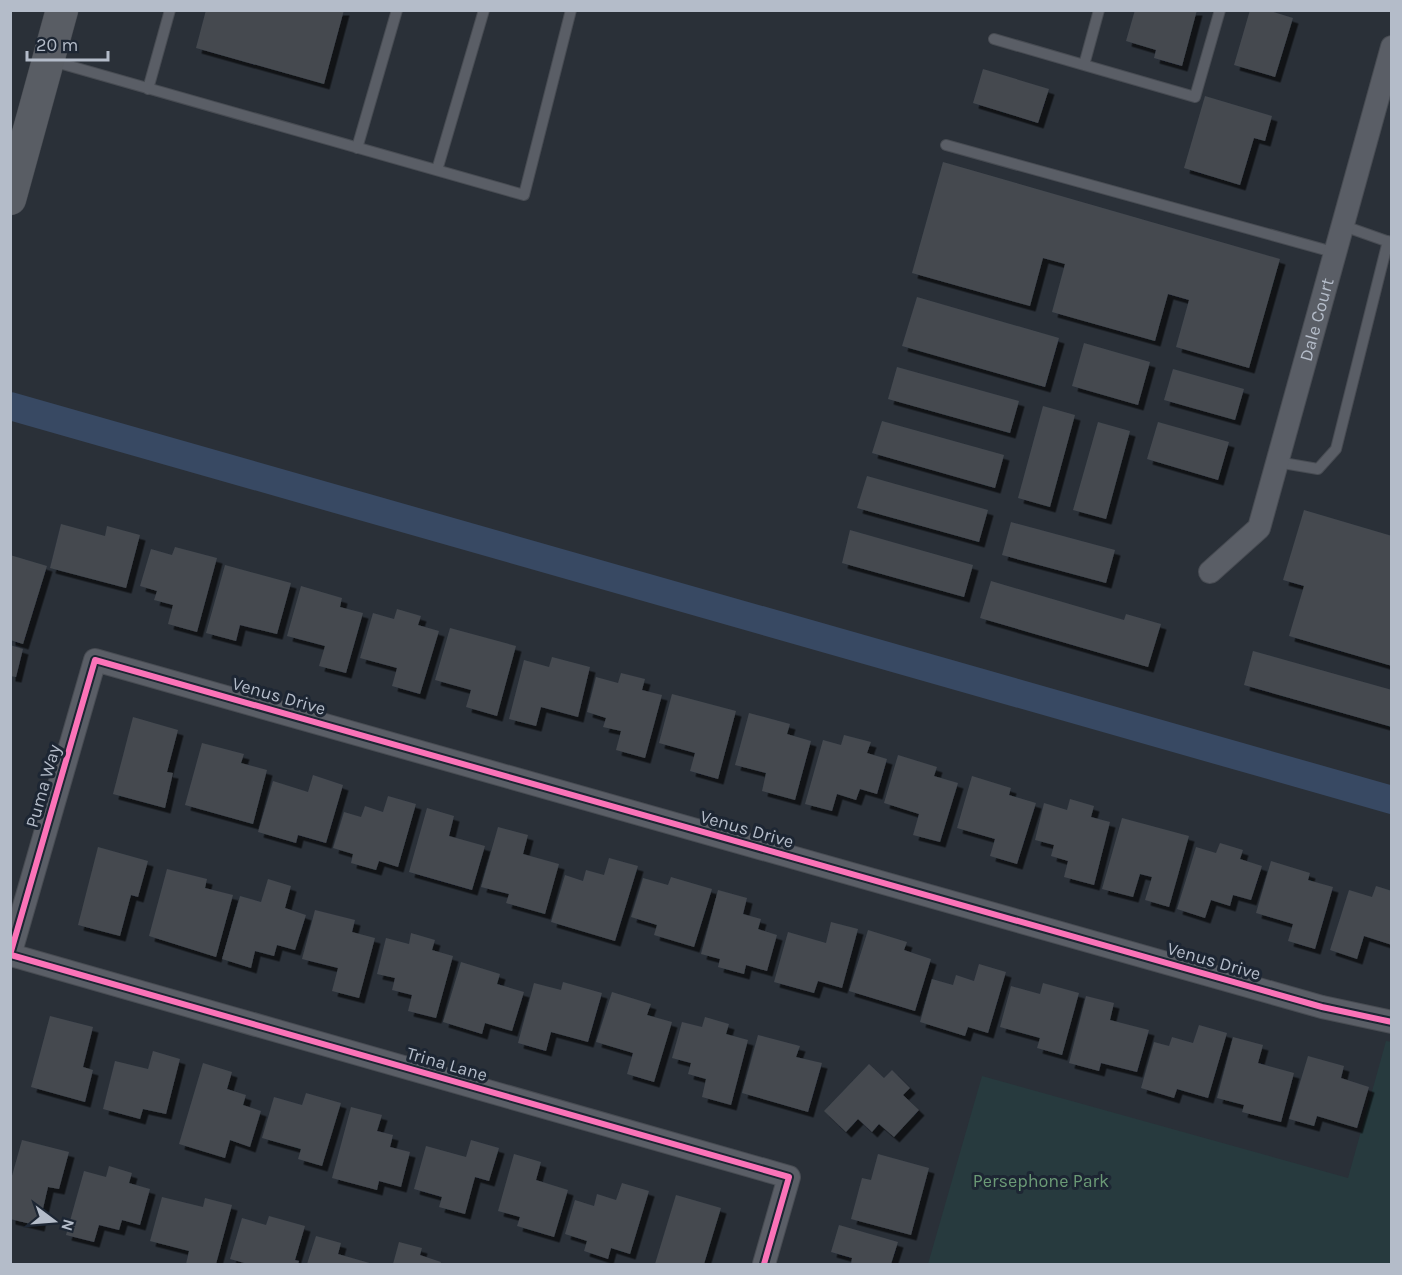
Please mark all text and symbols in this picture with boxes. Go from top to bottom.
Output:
scale bar [27,24,108,62]
text: 20 m [36,34,78,56]
street label: Dale Court [1295,275,1339,364]
street label: Venus Drive [230,672,328,720]
street label: Puma Way [21,741,66,830]
street label: Venus Drive [698,805,796,853]
street label: Venus Drive [1165,937,1263,985]
street label: Trina Lane [404,1042,490,1086]
park label: Persephone Park [973,1170,1109,1192]
north arrow [24,1191,84,1251]
text: N [57,1217,79,1233]

